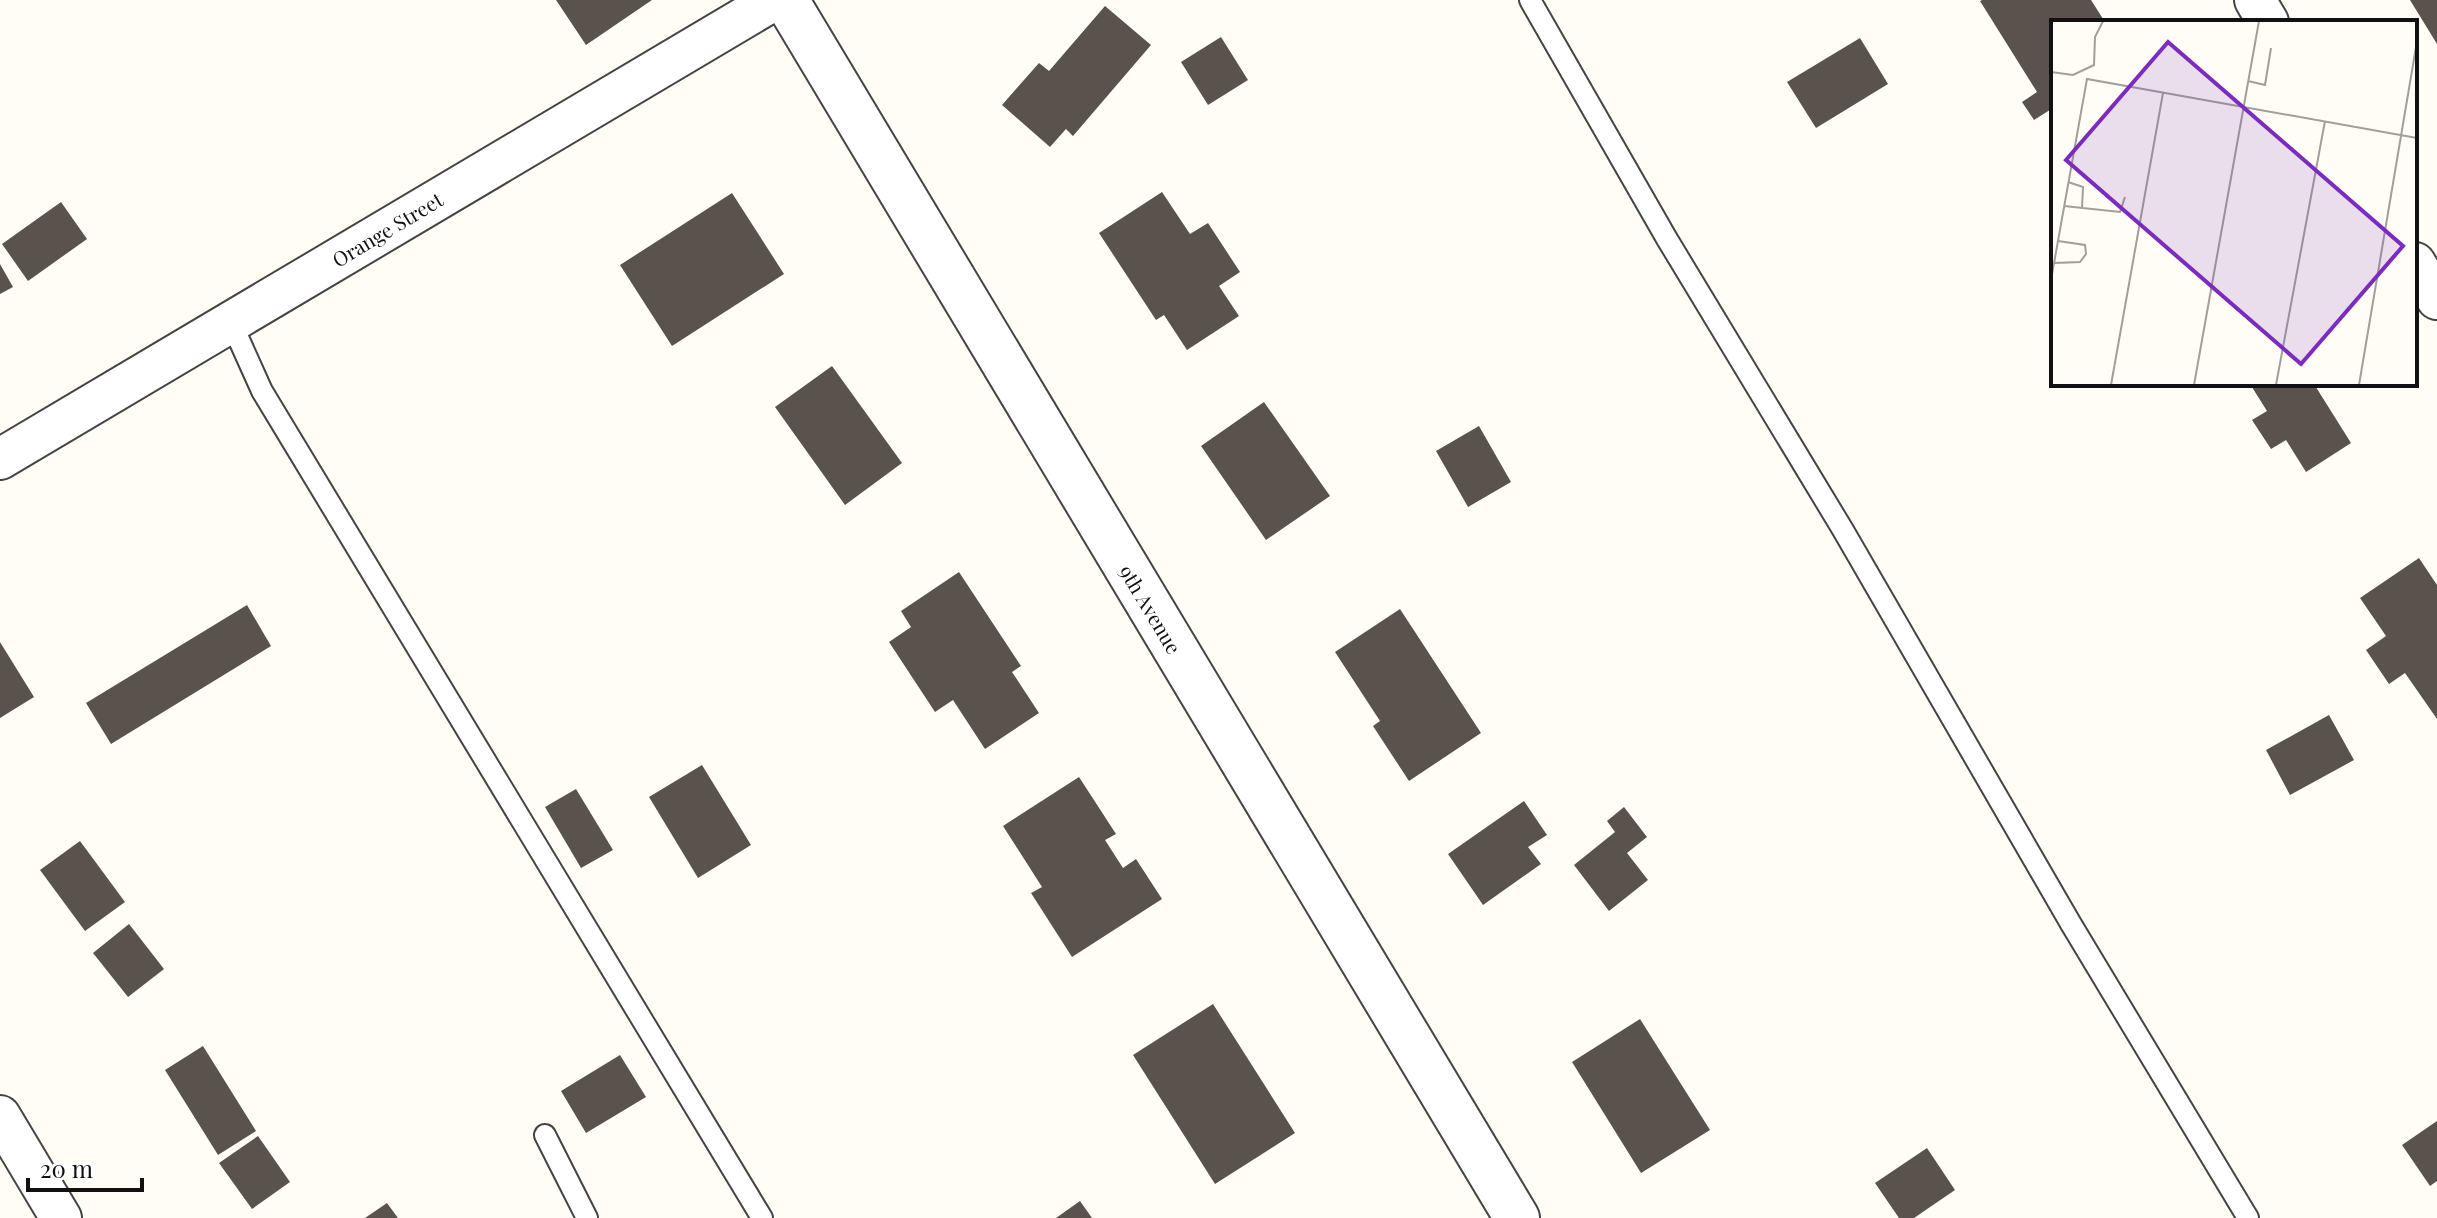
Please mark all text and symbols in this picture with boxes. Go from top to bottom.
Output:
inset map [2051,20,2417,386]
street label: Orange Street [327,185,448,273]
street label: 9th Avenue [1114,559,1188,659]
scale bar [28,1142,142,1192]
text: 20 m [40,1152,93,1184]

